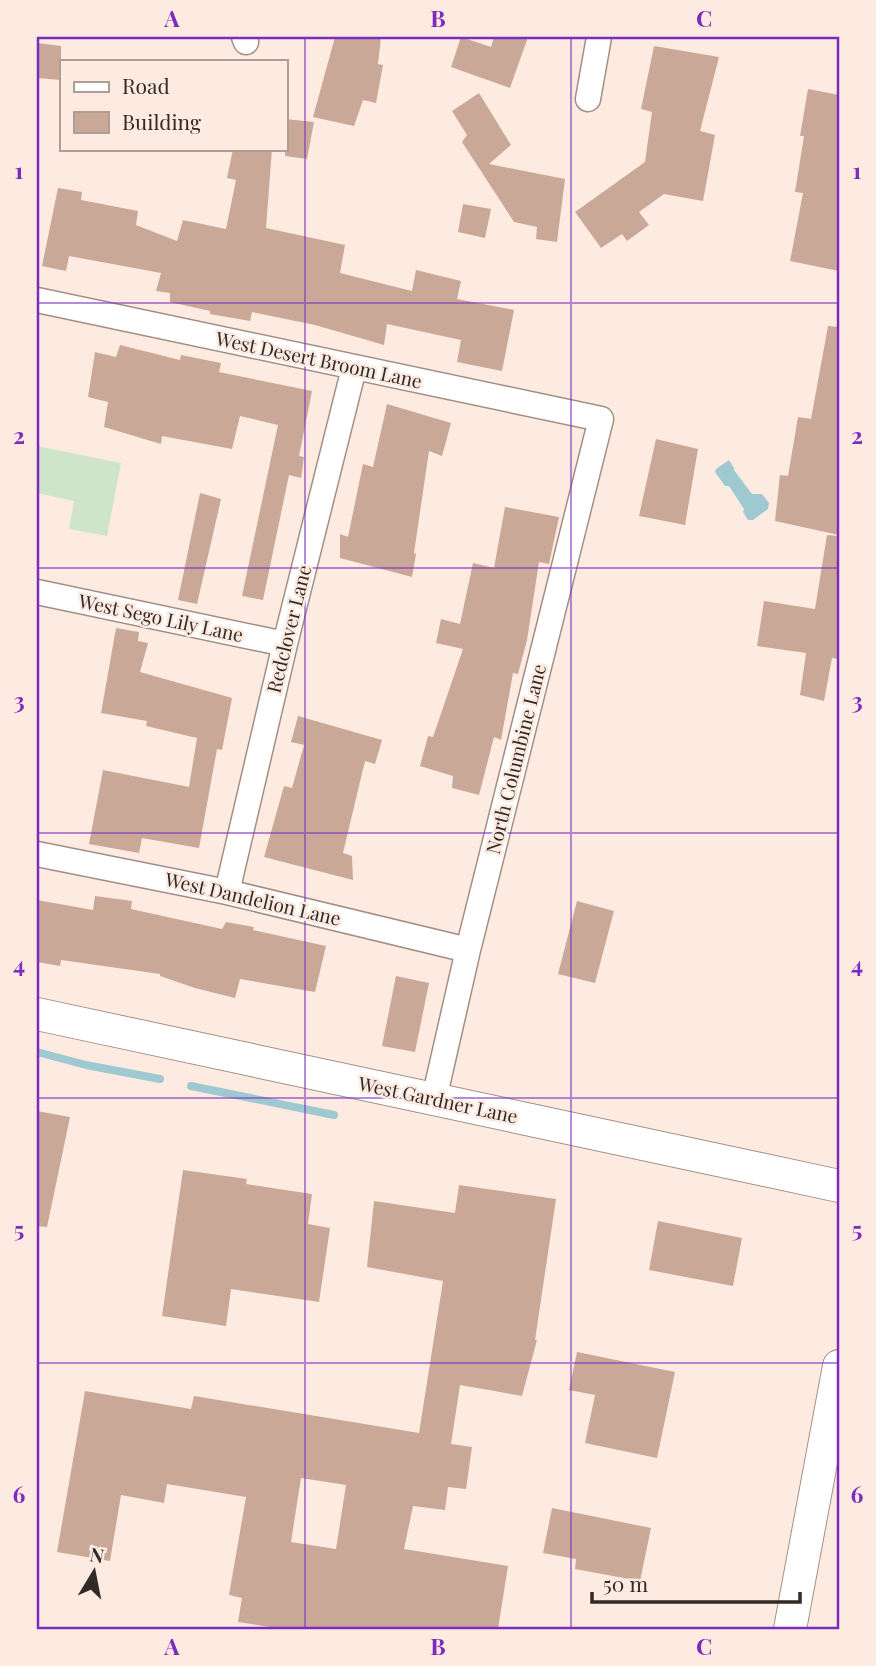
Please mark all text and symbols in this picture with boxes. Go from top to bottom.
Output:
text: A [163,2,180,33]
text: B [430,2,446,33]
text: C [696,2,712,33]
legend [60,60,287,150]
text: Road [122,71,170,99]
text: Building [122,107,201,135]
text: 1 [15,154,24,185]
text: 1 [853,154,862,185]
street label: West Desert Broom Lane [213,324,425,394]
text: 2 [13,419,25,450]
text: 2 [851,419,863,450]
street label: Redclover Lane [260,562,316,695]
street label: West Sego Lily Lane [76,587,246,647]
street label: North Columbine Lane [479,661,551,856]
text: 3 [13,684,25,715]
text: 3 [851,684,863,715]
street label: West Dandelion Lane [162,865,344,931]
text: 4 [13,948,25,979]
text: 4 [851,948,863,979]
street label: West Gardner Lane [355,1069,520,1129]
text: 5 [14,1213,24,1244]
text: 5 [852,1213,862,1244]
text: 6 [13,1478,26,1509]
text: 6 [851,1478,864,1509]
north arrow [60,1536,130,1606]
text: N [88,1540,106,1568]
scale bar [592,1561,801,1605]
text: 50 m [603,1569,649,1597]
text: A [163,1630,180,1661]
text: B [430,1630,446,1661]
text: C [696,1630,712,1661]

